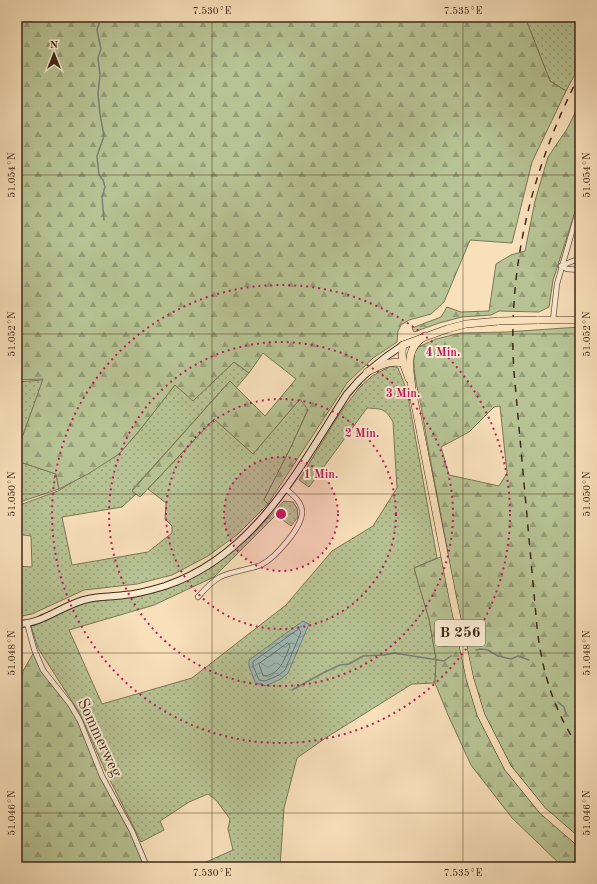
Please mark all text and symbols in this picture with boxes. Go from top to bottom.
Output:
text: 7.530°E [193,6,231,16]
text: 7.535°E [444,6,482,16]
north arrow [34,34,74,74]
text: N [50,40,59,51]
text: 51.054°N [7,152,17,198]
text: 51.054°N [582,152,592,198]
text: 51.052°N [7,311,17,357]
text: 51.052°N [582,311,592,357]
text: 4 Min. [426,347,460,359]
text: 3 Min. [386,388,420,400]
text: 2 Min. [345,428,379,440]
text: 1 Min. [304,469,338,481]
text: 51.050°N [7,471,17,517]
text: 51.050°N [582,471,592,517]
centre of rings [274,507,288,521]
road number: B 256 [435,620,485,646]
text: 51.048°N [7,630,17,676]
text: 51.048°N [582,630,592,676]
street label: Sommerweg [74,696,124,780]
text: 51.046°N [7,790,17,836]
text: 51.046°N [582,790,592,836]
text: 7.530°E [193,868,231,878]
text: 7.535°E [444,868,482,878]

